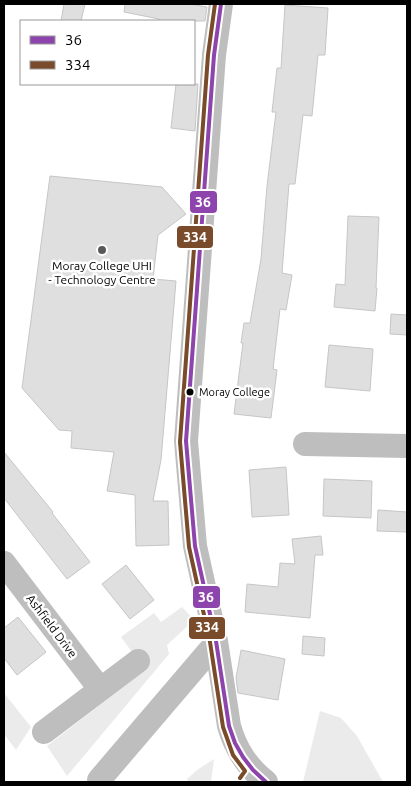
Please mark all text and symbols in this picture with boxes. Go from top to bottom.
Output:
legend [20,20,195,85]
text: 36 [65,31,82,48]
text: 334 [65,56,90,73]
line badge: 36 [189,190,218,214]
text: 36 [195,194,211,210]
line badge: 334 [176,225,214,249]
text: 334 [183,229,207,245]
marker: Moray College UHI - Technology Centre [96,244,108,256]
place label: Moray College UHI - Technology Centre [48,259,156,286]
place label: Moray College [199,386,270,398]
marker: Moray College [185,387,195,397]
line badge: 36 [192,585,221,609]
text: 36 [198,589,214,605]
street label: Ashfield Drive [24,592,80,660]
line badge: 334 [188,616,226,640]
text: 334 [195,619,219,635]

